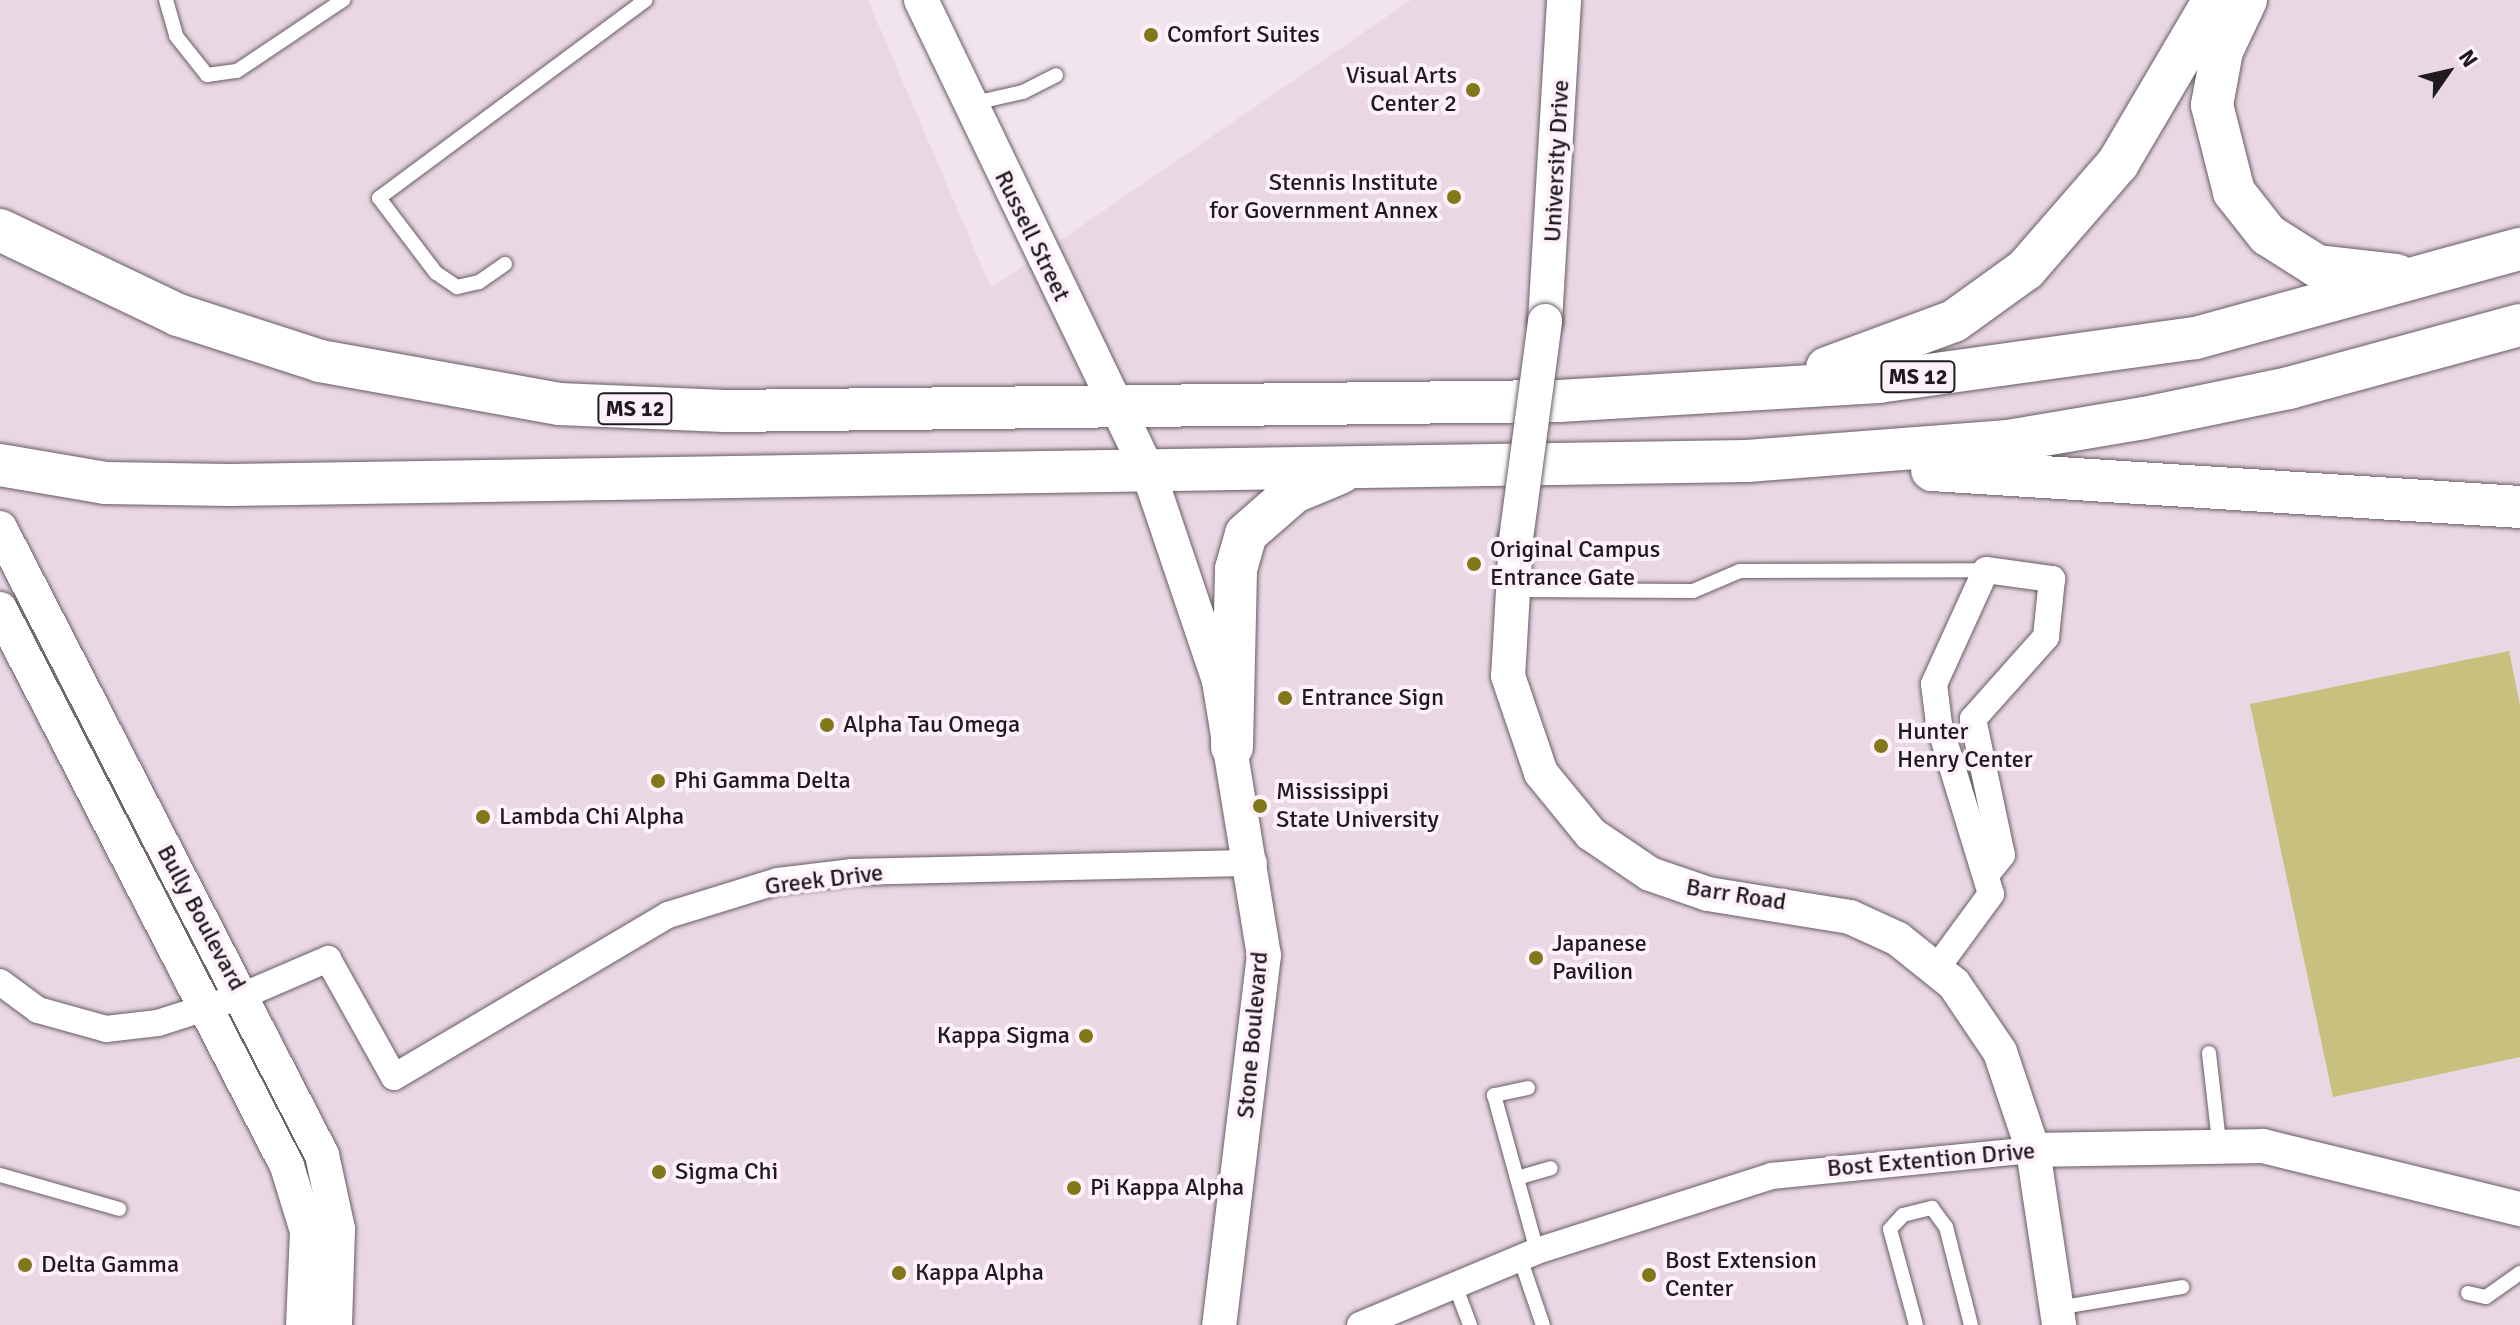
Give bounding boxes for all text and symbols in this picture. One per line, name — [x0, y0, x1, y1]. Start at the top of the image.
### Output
place label: Comfort Suites — [1167, 21, 1320, 49]
marker: Comfort Suites — [1142, 26, 1160, 44]
north arrow — [2408, 32, 2488, 112]
text: N — [2453, 44, 2484, 72]
place label: Visual Arts Center 2 — [1346, 62, 1457, 118]
street label: University Drive — [1538, 79, 1576, 243]
marker: Visual Arts Center 2 — [1464, 81, 1482, 99]
street label: Russell Street — [988, 166, 1076, 306]
place label: Stennis Institute for Government Annex — [1210, 169, 1438, 225]
marker: Stennis Institute for Government Annex — [1445, 188, 1463, 206]
road number: MS 12 — [1880, 359, 1956, 395]
road number: MS 12 — [597, 391, 673, 427]
place label: Original Campus Entrance Gate — [1490, 536, 1660, 592]
marker: Original Campus Entrance Gate — [1465, 555, 1483, 573]
place label: Entrance Sign — [1301, 684, 1444, 712]
marker: Entrance Sign — [1276, 689, 1294, 707]
place label: Alpha Tau Omega — [843, 711, 1020, 739]
marker: Alpha Tau Omega — [818, 716, 836, 734]
place label: Hunter Henry Center — [1897, 718, 2033, 774]
marker: Hunter Henry Center — [1872, 737, 1890, 755]
place label: Phi Gamma Delta — [674, 767, 851, 795]
marker: Phi Gamma Delta — [649, 772, 667, 790]
place label: Mississippi State University — [1276, 778, 1439, 834]
marker: Mississippi State University — [1251, 797, 1269, 815]
place label: Lambda Chi Alpha — [499, 803, 684, 831]
marker: Lambda Chi Alpha — [474, 808, 492, 826]
street label: Bully Boulevard — [151, 840, 251, 996]
street label: Greek Drive — [763, 858, 885, 902]
street label: Barr Road — [1684, 873, 1788, 917]
place label: Japanese Pavilion — [1552, 930, 1647, 986]
marker: Japanese Pavilion — [1527, 949, 1545, 967]
street label: Stone Boulevard — [1231, 950, 1275, 1120]
place label: Kappa Sigma — [937, 1022, 1070, 1050]
marker: Kappa Sigma — [1077, 1027, 1095, 1045]
street label: Bost Extention Drive — [1826, 1137, 2036, 1183]
place label: Sigma Chi — [675, 1158, 778, 1186]
marker: Sigma Chi — [650, 1163, 668, 1181]
place label: Pi Kappa Alpha — [1090, 1174, 1244, 1202]
marker: Pi Kappa Alpha — [1065, 1179, 1083, 1197]
place label: Bost Extension Center — [1665, 1247, 1817, 1303]
place label: Delta Gamma — [41, 1251, 179, 1279]
marker: Delta Gamma — [16, 1256, 34, 1274]
place label: Kappa Alpha — [915, 1259, 1044, 1287]
marker: Kappa Alpha — [890, 1264, 908, 1282]
marker: Bost Extension Center — [1640, 1266, 1658, 1284]

